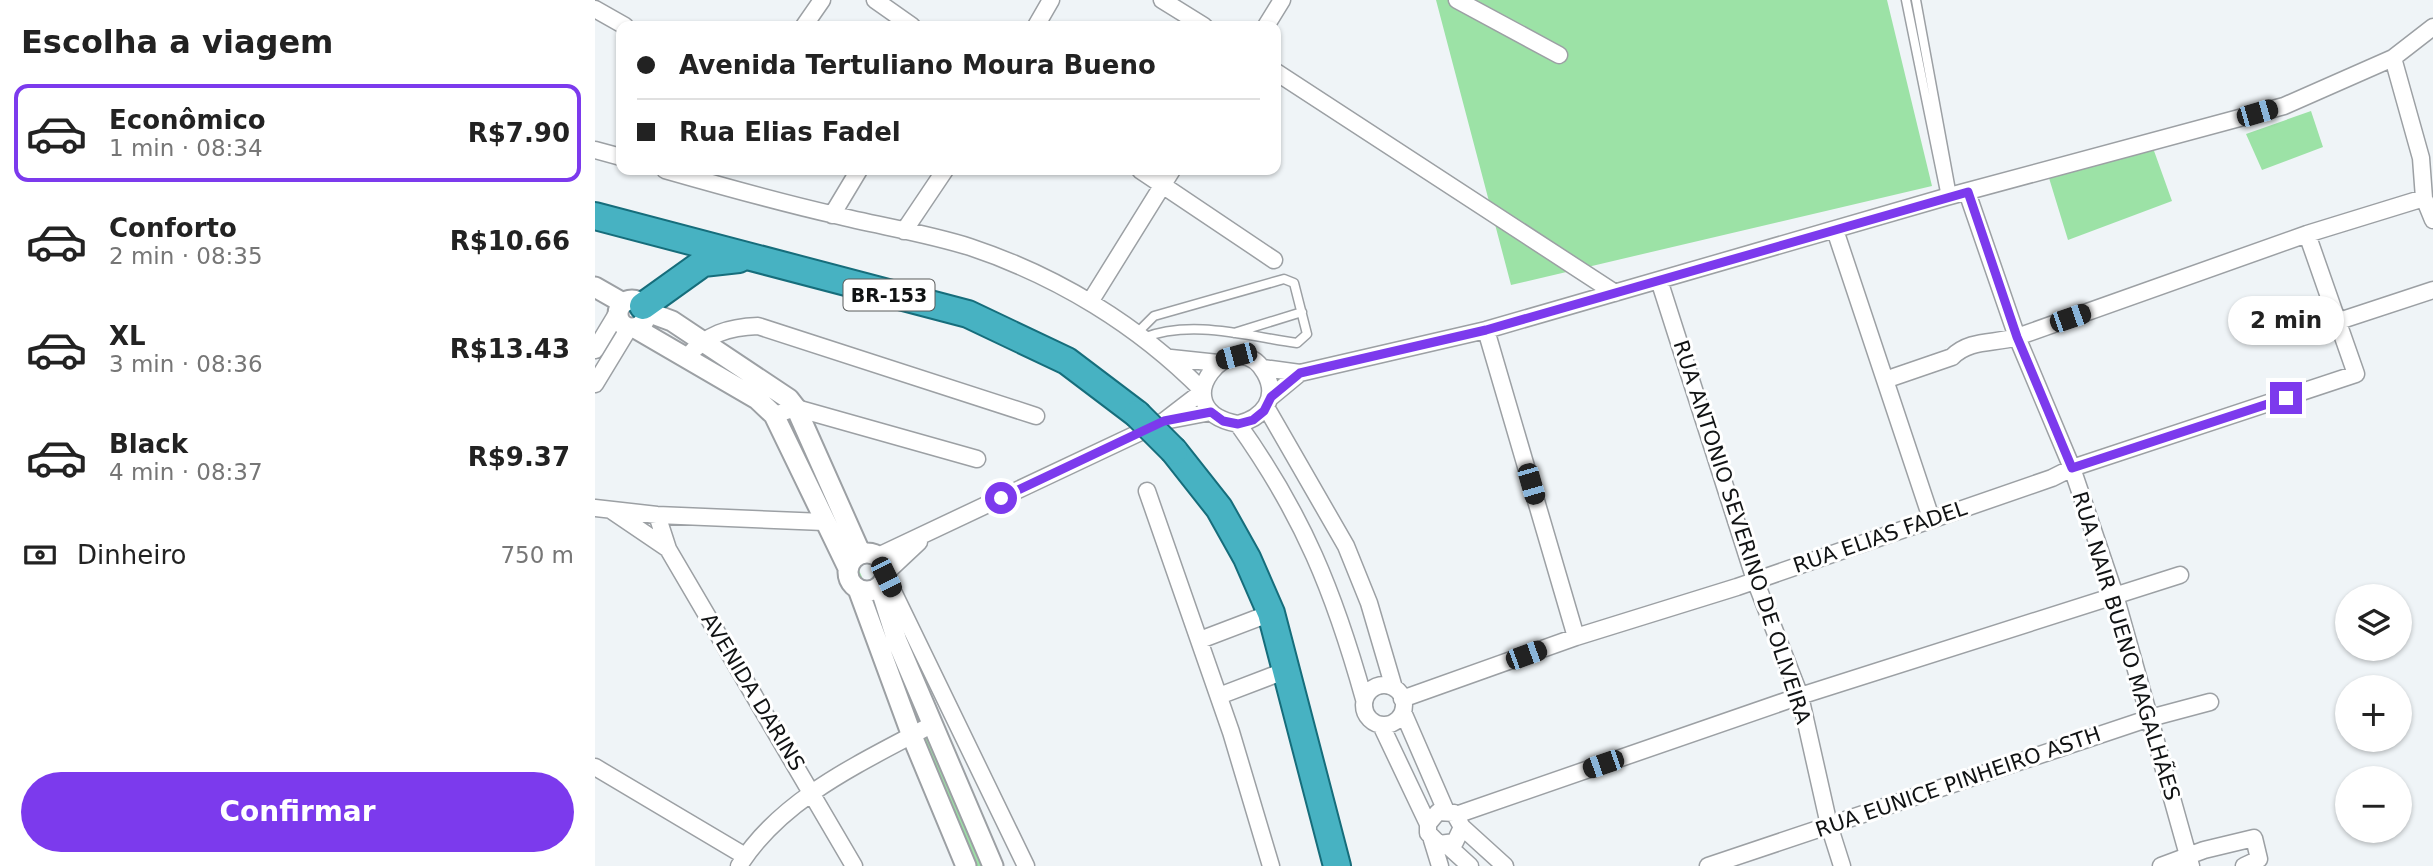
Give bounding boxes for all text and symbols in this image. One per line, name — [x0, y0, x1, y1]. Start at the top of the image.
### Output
text: Escolha a viagem — [21, 23, 333, 61]
text: Avenida Tertuliano Moura Bueno — [679, 50, 1156, 80]
car — [2234, 97, 2281, 129]
icon: car — [25, 102, 88, 165]
text: Econômico — [109, 105, 266, 135]
text: Rua Elias Fadel — [679, 117, 901, 147]
text: R$7.90 — [468, 118, 570, 148]
text: 1 min · 08:34 — [109, 135, 263, 161]
icon: car — [25, 210, 88, 273]
text: Conforto — [109, 213, 237, 243]
text: R$10.66 — [450, 226, 570, 256]
text: 2 min · 08:35 — [109, 243, 263, 269]
road number: BR-153 — [843, 280, 935, 310]
callout: 2 min — [2228, 296, 2344, 346]
car — [2047, 301, 2094, 335]
text: 2 min — [2250, 307, 2322, 333]
icon: car — [25, 318, 88, 381]
text: XL — [109, 321, 146, 351]
text: R$13.43 — [450, 334, 570, 364]
street label: RUA ANTONIO SEVERINO DE OLIVEIRA — [1668, 337, 1816, 727]
car — [1213, 340, 1260, 372]
text: 3 min · 08:36 — [109, 351, 263, 377]
route end — [2270, 382, 2302, 414]
icon: car — [25, 426, 88, 489]
text: Black — [109, 429, 188, 459]
text: R$9.37 — [468, 442, 570, 472]
text: 4 min · 08:37 — [109, 459, 263, 485]
car — [1516, 461, 1547, 507]
route start — [985, 482, 1017, 514]
street label: RUA NAIR BUENO MAGALHÃES — [2067, 488, 2186, 803]
street label: RUA ELIAS FADEL — [1790, 496, 1970, 578]
icon: cash — [21, 536, 59, 574]
text: Dinheiro — [77, 540, 186, 570]
text: 750 m — [500, 542, 574, 568]
car — [868, 554, 905, 600]
map controls — [2335, 584, 2412, 843]
button: layers — [2335, 584, 2412, 661]
street label: AVENIDA DARINS — [697, 609, 809, 775]
car — [1503, 638, 1550, 672]
button: + — [2335, 675, 2412, 752]
street label: RUA EUNICE PINHEIRO ASTH — [1812, 722, 2104, 842]
car — [1580, 747, 1627, 781]
button: − — [2335, 766, 2412, 843]
button: Confirmar — [21, 772, 574, 852]

